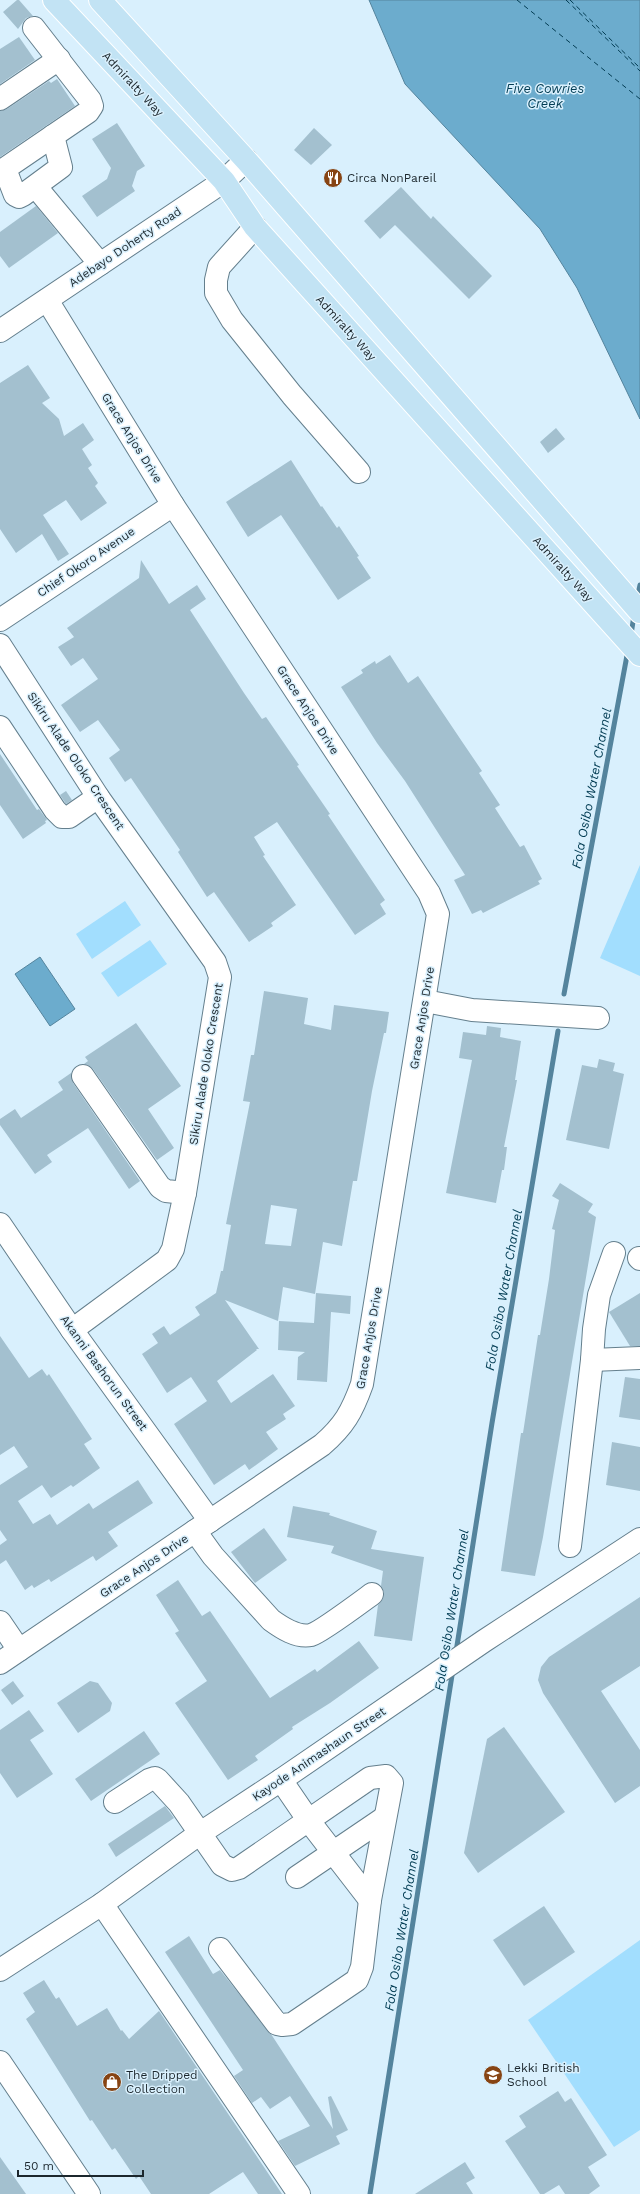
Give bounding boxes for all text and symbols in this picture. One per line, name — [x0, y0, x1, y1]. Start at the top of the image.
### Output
street label: Admiralty Way — [99, 49, 167, 120]
water label: Five Cowries Creek — [506, 81, 584, 111]
restaurant icon: Circa NonPareil — [322, 167, 344, 189]
place label: Circa NonPareil — [347, 171, 437, 185]
street label: Adebayo Doherty Road — [66, 204, 184, 290]
street label: Admiralty Way — [313, 292, 380, 364]
street label: Grace Anjos Drive — [99, 390, 165, 486]
street label: Chief Okoro Avenue — [35, 524, 138, 600]
street label: Admiralty Way — [530, 533, 597, 605]
street label: Grace Anjos Drive — [274, 663, 342, 757]
street label: Sikiru Alade Oloko Crescent — [24, 689, 128, 833]
water label: Fola Osibo Water Channel — [569, 706, 614, 870]
street label: Grace Anjos Drive — [407, 966, 437, 1070]
street label: Sikiru Alade Oloko Crescent — [186, 982, 226, 1146]
water label: Fola Osibo Water Channel — [482, 1208, 525, 1372]
street label: Grace Anjos Drive — [353, 1286, 385, 1390]
street label: Akanni Bashorun Street — [57, 1313, 151, 1433]
water label: Fola Osibo Water Channel — [431, 1528, 472, 1692]
street label: Grace Anjos Drive — [97, 1531, 191, 1601]
street label: Kayode Animashaun Street — [250, 1704, 388, 1804]
water label: Fola Osibo Water Channel — [381, 1848, 422, 2012]
place label: Lekki British School — [507, 2061, 580, 2089]
school or university icon: Lekki British School — [482, 2064, 504, 2086]
place label: The Dripped Collection — [126, 2068, 198, 2096]
shop icon: The Dripped Collection — [101, 2071, 123, 2093]
scale bar — [18, 2152, 143, 2178]
text: 50 m — [24, 2159, 54, 2173]

